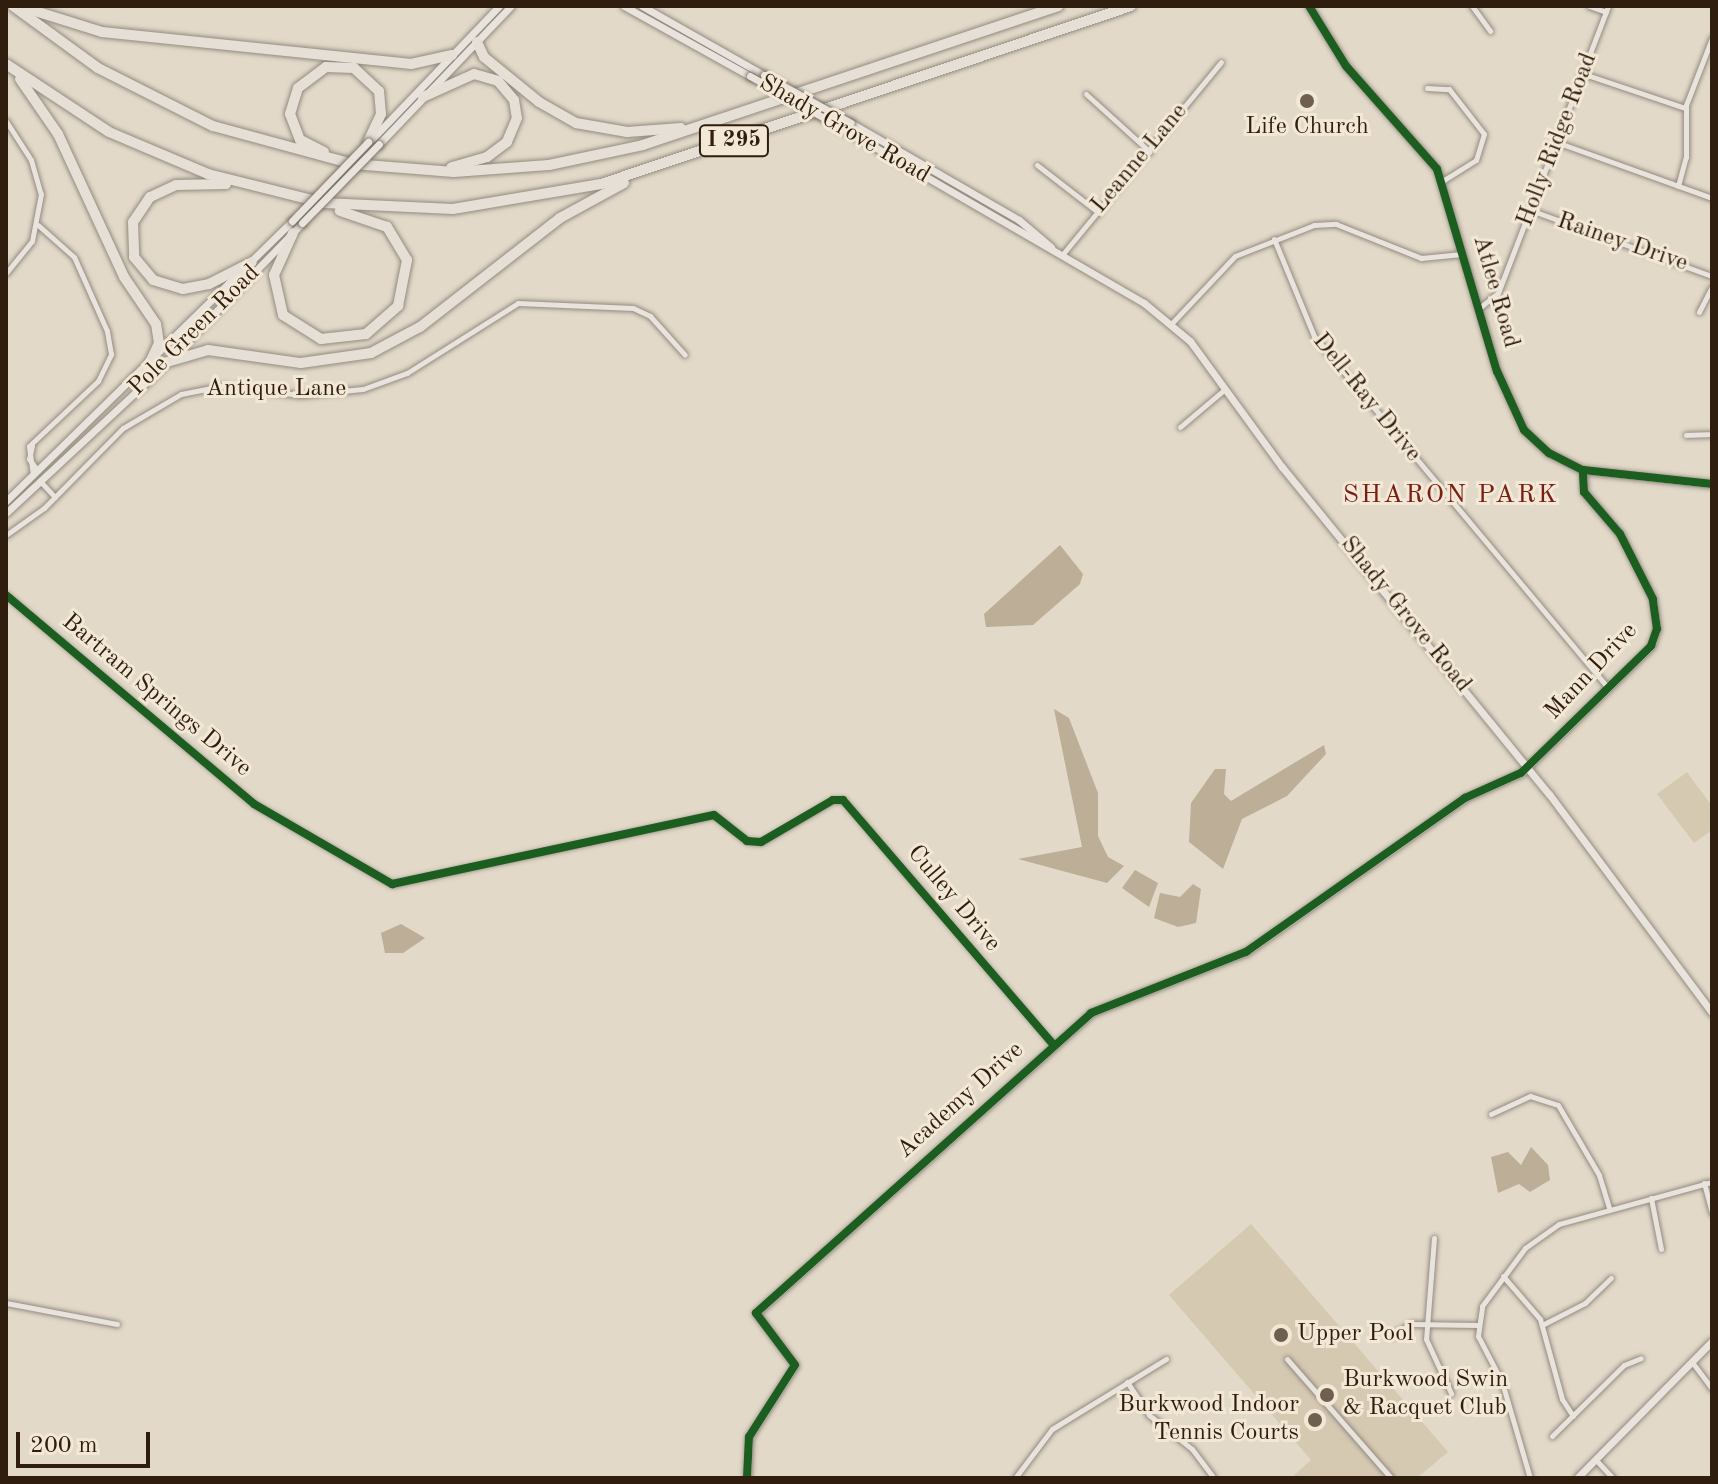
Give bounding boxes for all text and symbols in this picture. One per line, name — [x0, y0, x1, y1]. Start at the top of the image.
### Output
street label: Holly Ridge Road — [1512, 49, 1604, 231]
street label: Shady Grove Road — [753, 69, 935, 191]
marker: Life Church — [1298, 92, 1316, 110]
street label: Leanne Lane — [1086, 98, 1194, 220]
place label: Life Church — [1245, 114, 1369, 142]
road number: I 295 — [698, 123, 770, 159]
street label: Rainey Drive — [1553, 207, 1691, 279]
street label: Atlee Road — [1465, 233, 1525, 351]
street label: Pole Green Road — [123, 259, 267, 403]
street label: Dell-Ray Drive — [1305, 328, 1427, 468]
street label: Antique Lane — [206, 376, 346, 404]
district label: SHARON PARK — [1343, 480, 1559, 512]
street label: Shady Grove Road — [1333, 531, 1477, 699]
street label: Bartram Springs Drive — [55, 608, 257, 784]
street label: Mann Drive — [1540, 617, 1644, 727]
street label: Culley Drive — [900, 840, 1006, 958]
street label: Academy Drive — [892, 1037, 1030, 1165]
place label: Upper Pool — [1297, 1321, 1414, 1349]
marker: Upper Pool — [1272, 1326, 1290, 1344]
place label: Burkwood Swin & Racquet Club — [1343, 1367, 1508, 1423]
marker: Burkwood Swin & Racquet Club — [1318, 1386, 1336, 1404]
place label: Burkwood Indoor Tennis Courts — [1118, 1392, 1299, 1448]
marker: Burkwood Indoor Tennis Courts — [1306, 1411, 1324, 1429]
scale bar — [20, 1416, 154, 1466]
text: 200 m — [30, 1434, 98, 1458]

